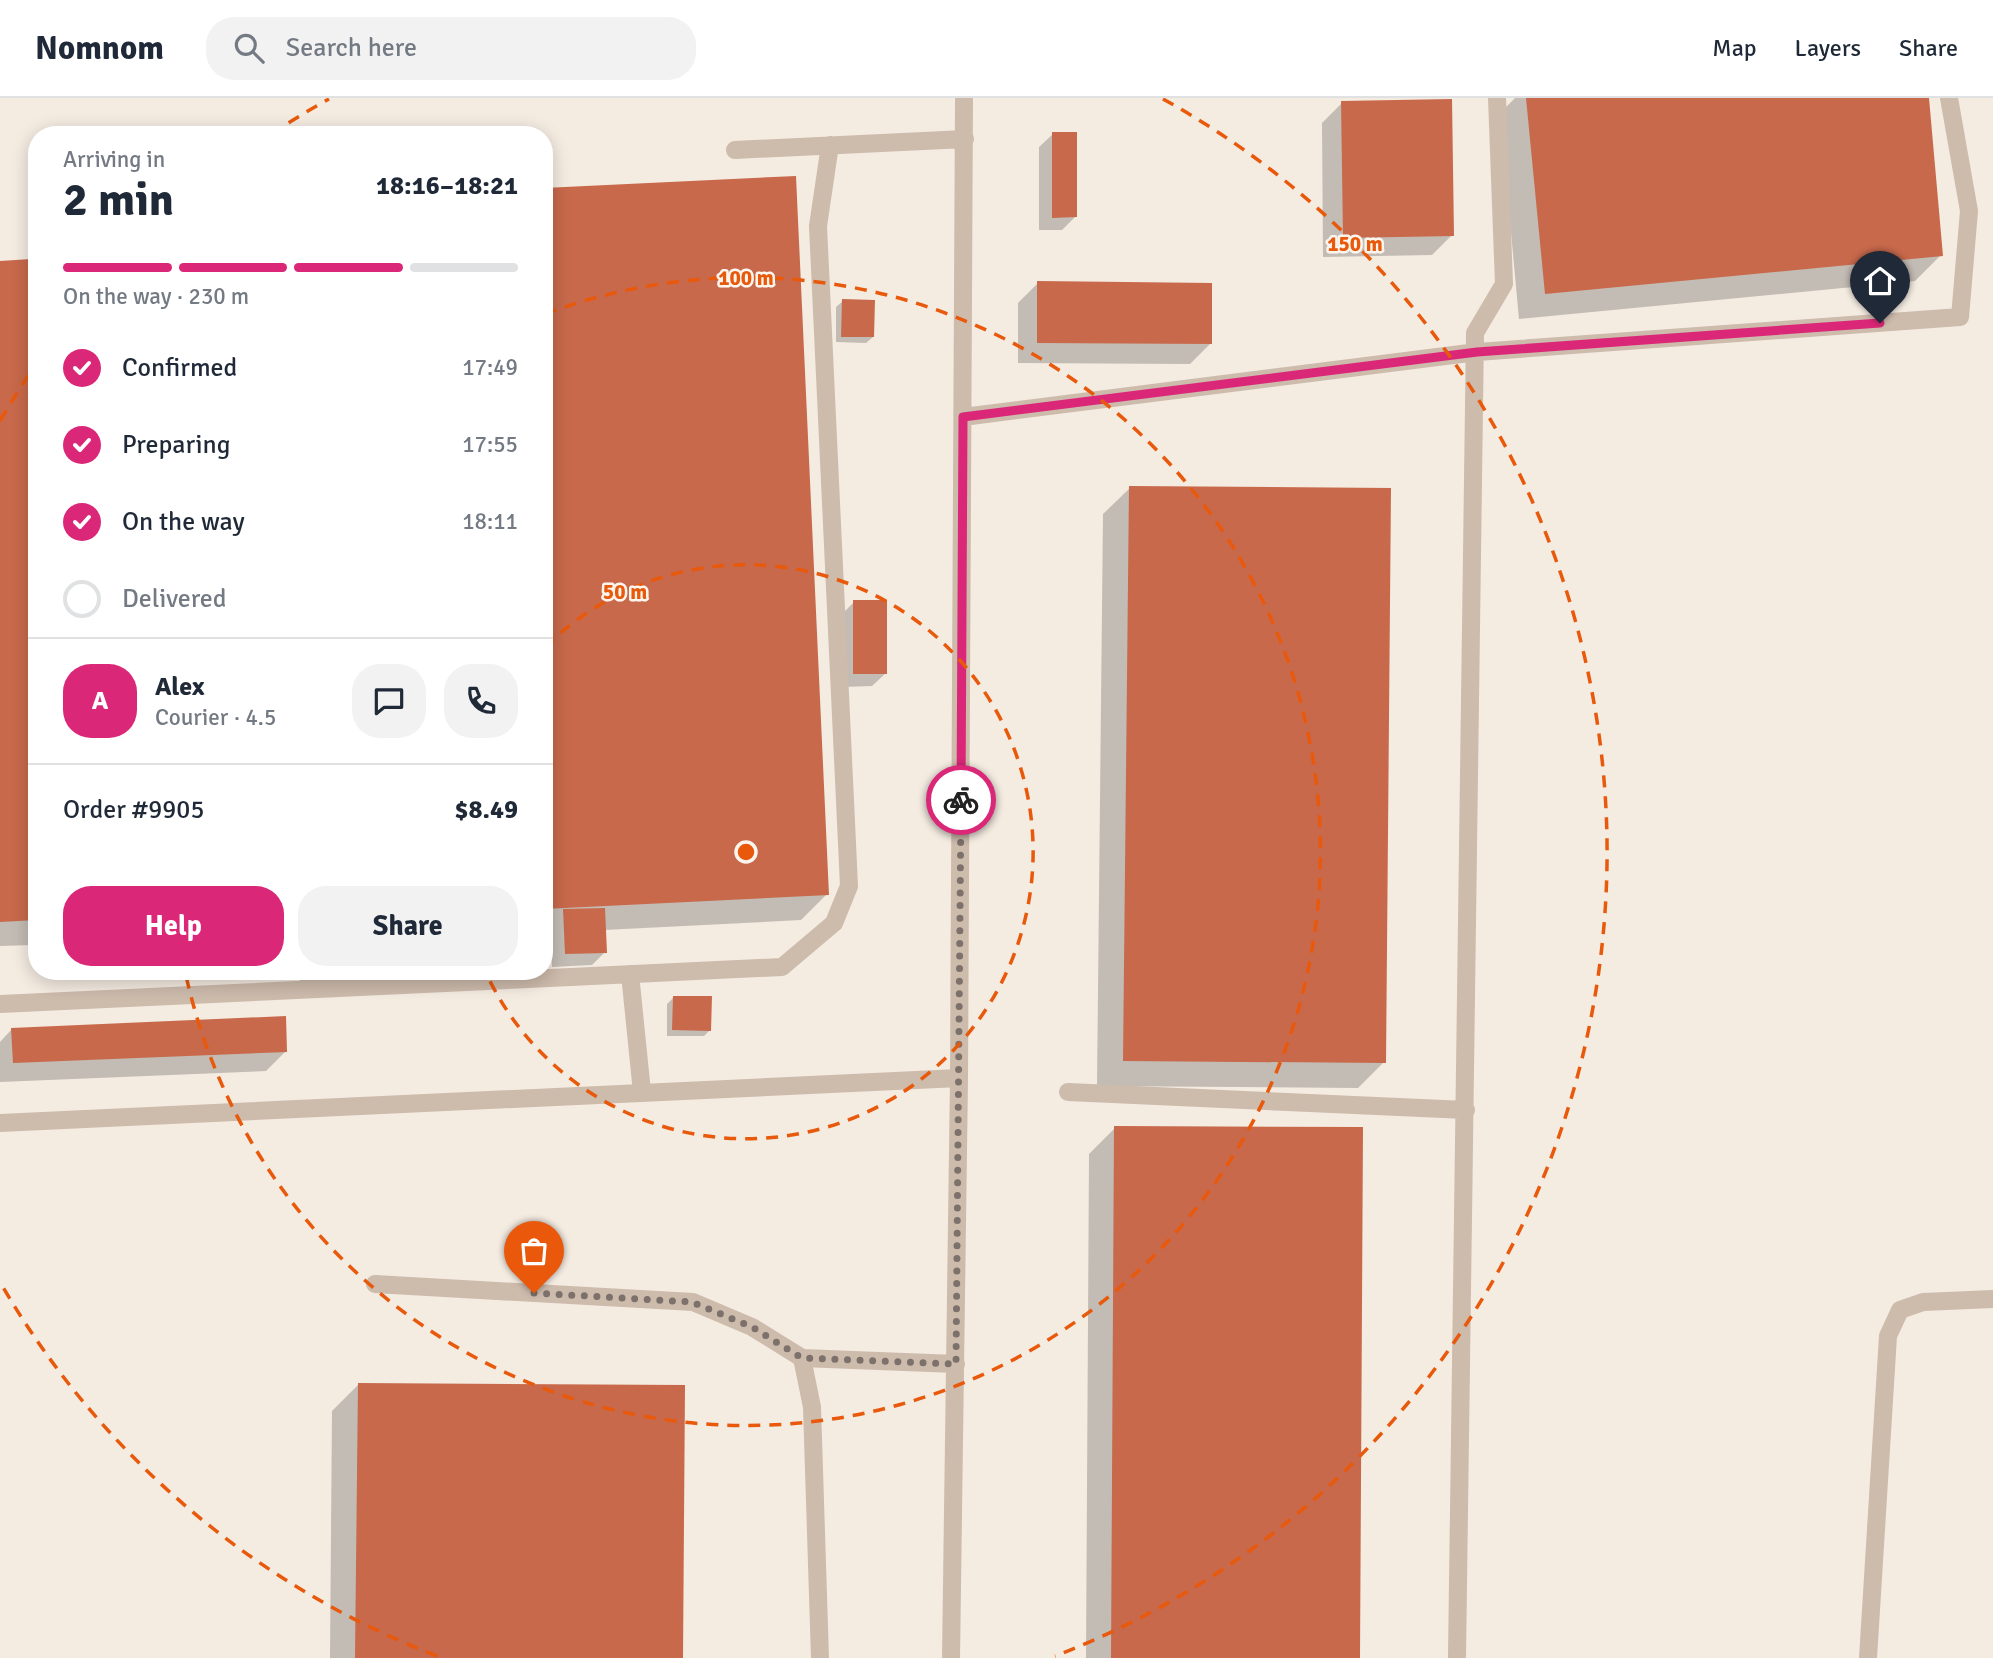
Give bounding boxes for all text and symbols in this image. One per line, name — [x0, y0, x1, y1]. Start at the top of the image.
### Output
search box — [206, 17, 696, 80]
text: Nomnom — [35, 28, 164, 69]
icon: search — [230, 29, 268, 67]
text: Search here — [286, 32, 417, 64]
text: Map — [1712, 33, 1757, 63]
text: Layers — [1795, 33, 1861, 63]
text: Share — [1899, 33, 1958, 63]
text: Arriving in — [63, 145, 165, 174]
text: 18:16–18:21 — [376, 170, 518, 202]
text: 2 min — [63, 172, 174, 228]
text: 150 m — [1327, 231, 1383, 257]
pin — [1850, 251, 1910, 323]
icon: home — [1861, 262, 1899, 300]
text: 100 m — [718, 265, 774, 291]
text: On the way · 230 m — [63, 282, 249, 311]
icon: check — [63, 349, 101, 387]
text: Confirmed — [122, 352, 237, 384]
text: 17:49 — [462, 353, 518, 382]
icon: check — [63, 426, 101, 464]
text: Preparing — [122, 429, 230, 461]
text: 17:55 — [462, 430, 518, 459]
icon: check — [63, 503, 101, 541]
text: On the way — [122, 506, 245, 538]
text: 18:11 — [462, 507, 518, 536]
text: 50 m — [603, 579, 647, 605]
text: Delivered — [122, 583, 227, 615]
button: chat — [352, 664, 426, 738]
button: phone — [444, 664, 518, 738]
text: Alex — [155, 671, 205, 703]
text: A — [92, 685, 108, 717]
text: Courier · 4.5 — [155, 703, 276, 732]
courier — [926, 765, 996, 835]
icon: bike — [942, 781, 980, 819]
text: Order #9905 — [63, 794, 204, 826]
text: $8.49 — [454, 794, 518, 826]
centre of rings — [734, 840, 758, 864]
button: Help — [63, 886, 284, 966]
button: Share — [298, 886, 518, 966]
pin — [504, 1221, 564, 1293]
icon: bag — [515, 1232, 553, 1270]

